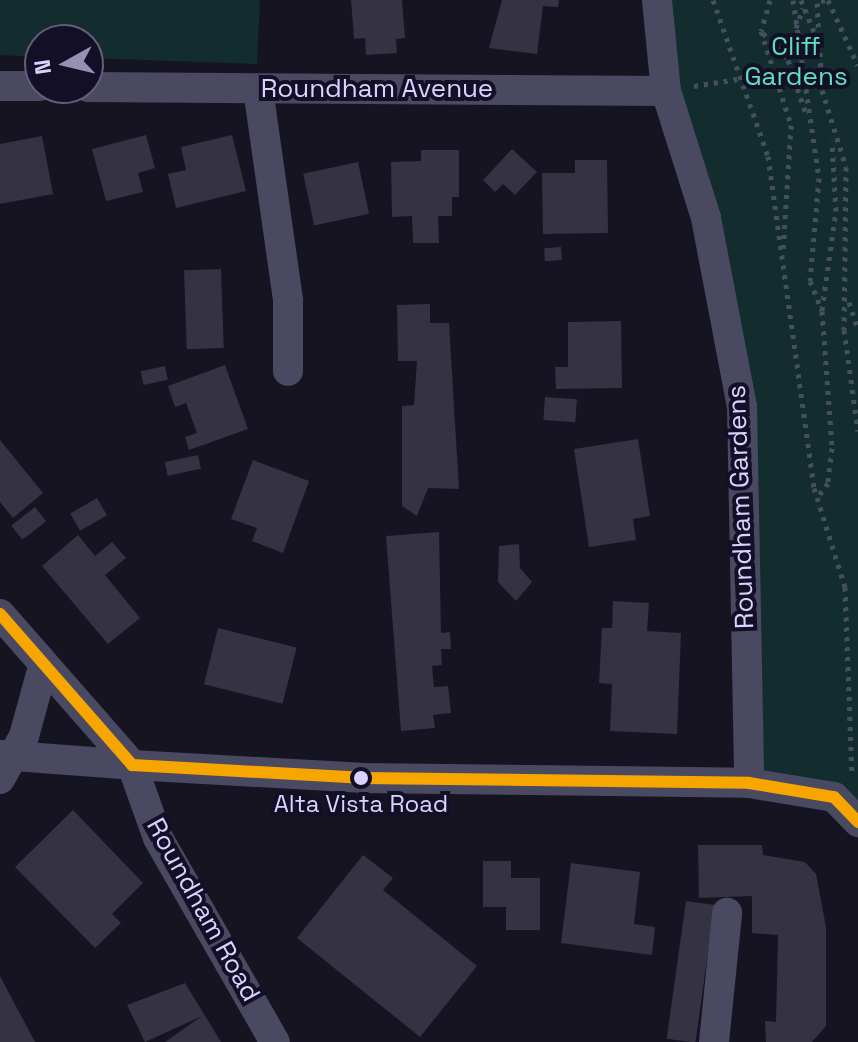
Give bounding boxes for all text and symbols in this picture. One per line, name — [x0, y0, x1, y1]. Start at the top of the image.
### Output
north arrow — [24, 24, 104, 104]
park label: Cliff Gardens — [744, 31, 848, 92]
text: N — [27, 58, 57, 76]
street label: Roundham Avenue — [261, 73, 493, 105]
street label: Roundham Gardens — [721, 384, 761, 630]
marker: Alta Vista Road — [353, 770, 369, 786]
place label: Alta Vista Road — [274, 790, 448, 818]
street label: Roundham Road — [140, 813, 266, 1007]

